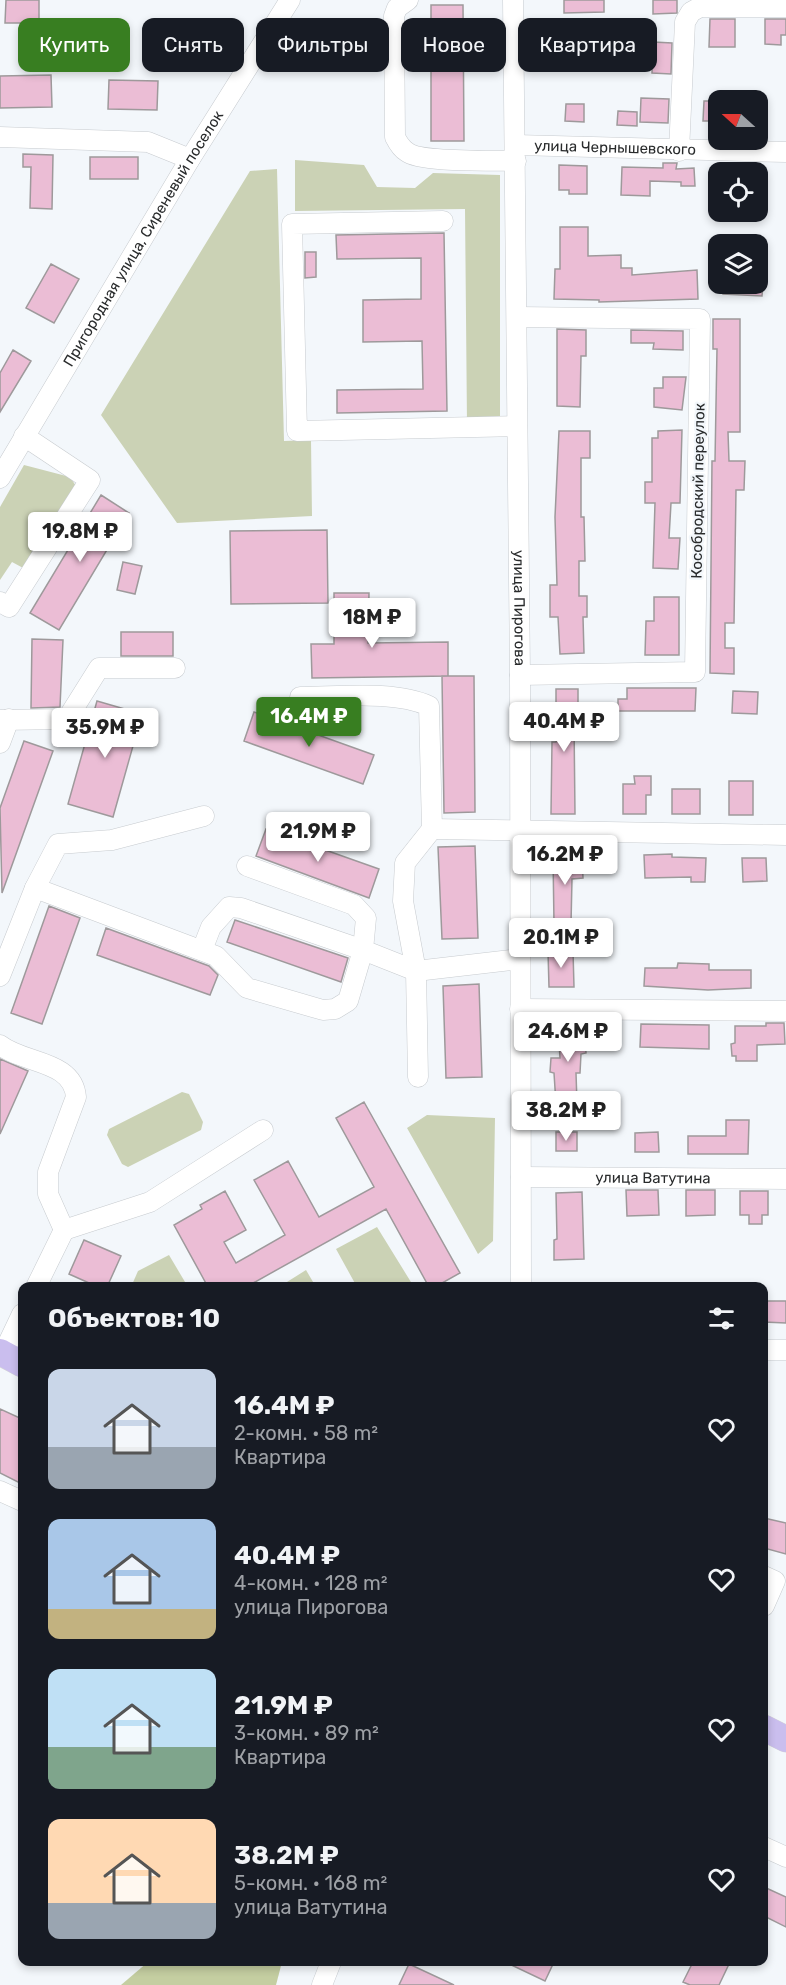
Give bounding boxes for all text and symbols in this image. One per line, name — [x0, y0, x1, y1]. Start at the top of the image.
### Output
chip: Купить — [18, 18, 130, 72]
chip: Снять — [142, 18, 244, 72]
chip: Фильтры — [256, 18, 389, 72]
chip: Новое — [401, 18, 506, 72]
chip: Квартира — [518, 18, 657, 72]
north arrow — [708, 90, 768, 150]
map controls — [708, 90, 768, 294]
street label: Пригородная улица, Сиреневый поселок — [59, 107, 227, 370]
street label: улица Чернышевского — [534, 136, 696, 159]
button: locate — [708, 162, 768, 222]
button: layers — [708, 234, 768, 294]
street label: Кособродский переулок — [687, 403, 709, 579]
pin: 19.8M ₽ — [25, 512, 135, 563]
text: 19.8M ₽ — [42, 519, 118, 543]
street label: улица Пирогова — [510, 550, 529, 666]
pin: 18M ₽ — [330, 598, 414, 649]
text: 18M ₽ — [343, 605, 401, 629]
pin: 16.4M ₽ — [254, 697, 364, 748]
pin: 40.4M ₽ — [509, 702, 619, 753]
text: 16.4M ₽ — [270, 704, 348, 728]
pin: 35.9M ₽ — [50, 708, 160, 759]
text: 40.4M ₽ — [523, 709, 605, 733]
text: 35.9M ₽ — [66, 715, 144, 739]
pin: 21.9M ₽ — [263, 812, 373, 863]
text: 21.9M ₽ — [280, 819, 356, 843]
pin: 16.2M ₽ — [510, 835, 620, 886]
text: 16.2M ₽ — [527, 842, 603, 866]
pin: 20.1M ₽ — [506, 918, 616, 969]
text: 20.1M ₽ — [523, 925, 599, 949]
pin: 24.6M ₽ — [513, 1012, 623, 1063]
text: 24.6M ₽ — [528, 1019, 608, 1043]
pin: 38.2M ₽ — [511, 1091, 621, 1142]
text: 38.2M ₽ — [526, 1098, 606, 1122]
street label: улица Ватутина — [595, 1169, 711, 1187]
icon: filters — [705, 1302, 738, 1335]
text: Объектов: 10 — [48, 1303, 220, 1334]
text: 16.4M ₽ — [234, 1390, 335, 1421]
icon: home — [96, 1393, 168, 1465]
icon: heart — [705, 1413, 738, 1446]
text: 2-комн. · 58 m² — [234, 1421, 378, 1445]
text: Квартира — [234, 1445, 326, 1469]
text: 40.4M ₽ — [234, 1540, 340, 1571]
icon: home — [96, 1543, 168, 1615]
icon: heart — [705, 1563, 738, 1596]
text: 4-комн. · 128 m² — [234, 1571, 388, 1595]
text: улица Пирогова — [234, 1595, 388, 1619]
text: 21.9M ₽ — [234, 1690, 333, 1721]
icon: home — [96, 1693, 168, 1765]
icon: heart — [705, 1713, 738, 1746]
text: 3-комн. · 89 m² — [234, 1721, 379, 1745]
text: Квартира — [234, 1745, 326, 1769]
text: 38.2M ₽ — [234, 1840, 339, 1871]
icon: home — [96, 1843, 168, 1915]
icon: heart — [705, 1863, 738, 1896]
text: 5-комн. · 168 m² — [234, 1871, 387, 1895]
text: улица Ватутина — [234, 1895, 388, 1919]

